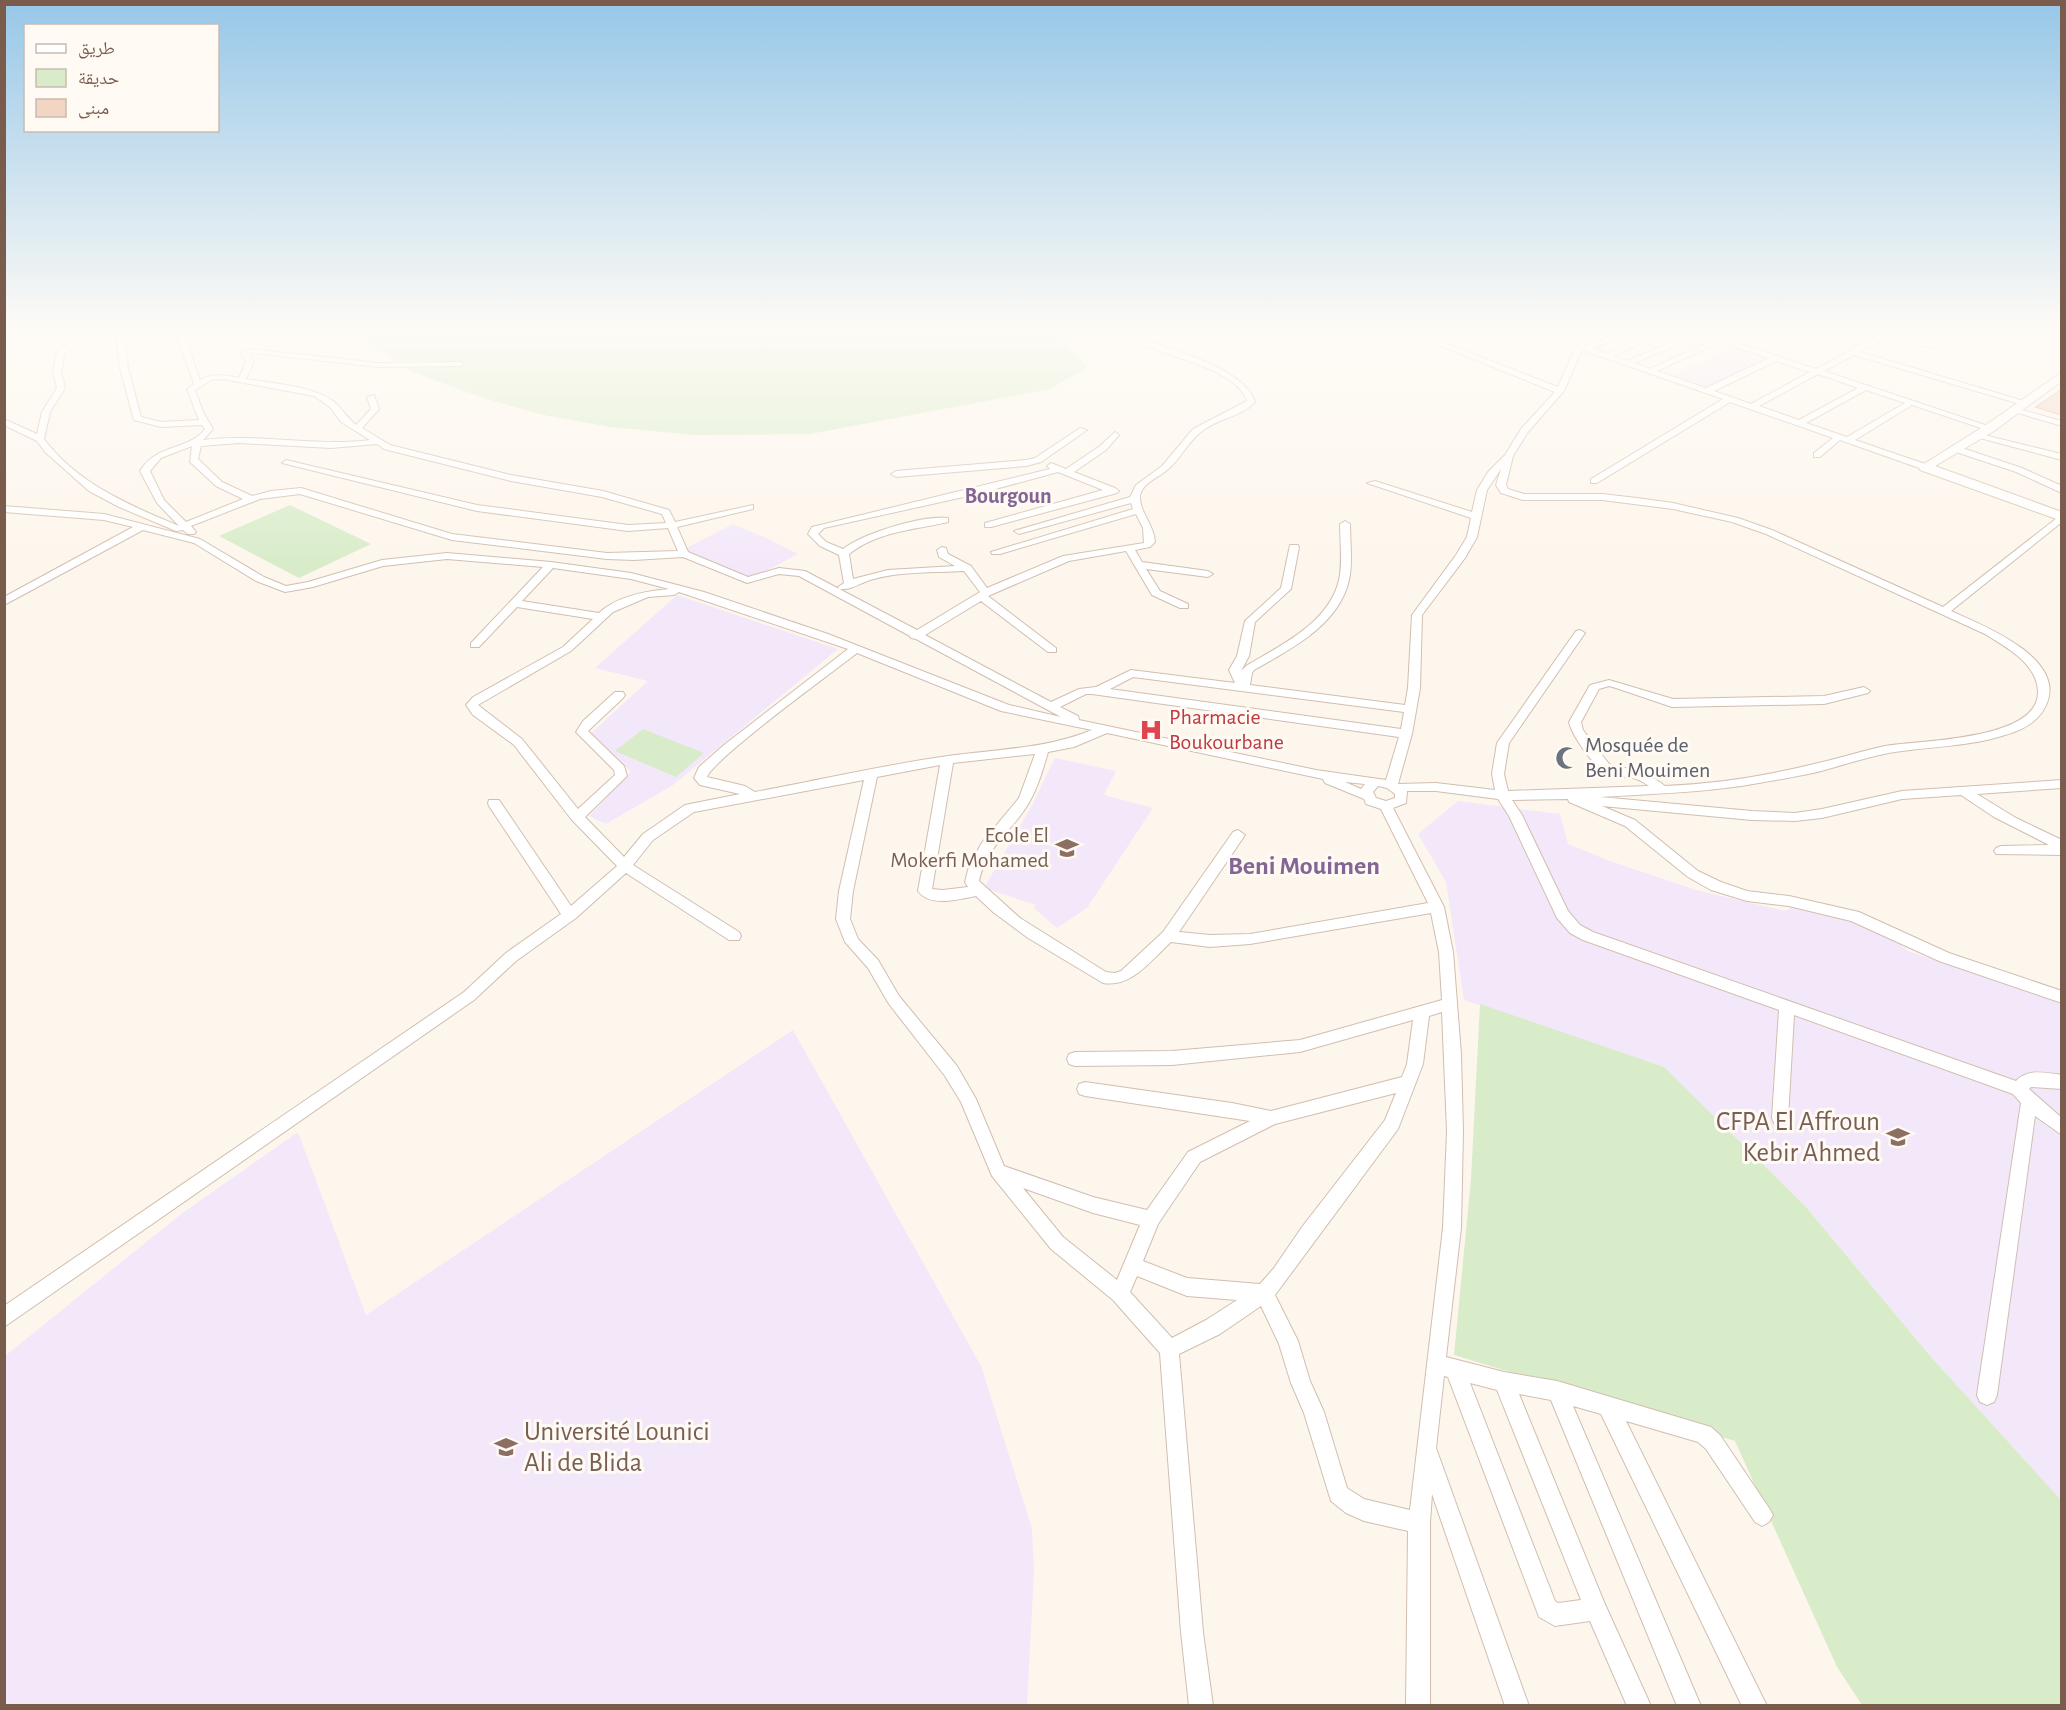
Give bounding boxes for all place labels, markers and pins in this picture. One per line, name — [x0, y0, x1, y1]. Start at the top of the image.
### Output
place label: Pharmacie Boukourbane — [1169, 706, 1284, 753]
hospital icon: Pharmacie Boukourbane — [1138, 717, 1164, 743]
place label: Mosquée de Beni Mouimen — [1585, 734, 1710, 781]
mosque icon: Mosquée de Beni Mouimen — [1554, 745, 1580, 771]
place label: Ecole El Mokerfi Mohamed — [890, 824, 1049, 871]
school or university icon: Ecole El Mokerfi Mohamed — [1054, 835, 1080, 861]
place label: CFPA El Affroun Kebir Ahmed — [1716, 1108, 1880, 1166]
school or university icon: CFPA El Affroun Kebir Ahmed — [1885, 1124, 1911, 1150]
place label: Université Lounici Ali de Blida — [524, 1418, 710, 1476]
school or university icon: Université Lounici Ali de Blida — [493, 1434, 519, 1460]

